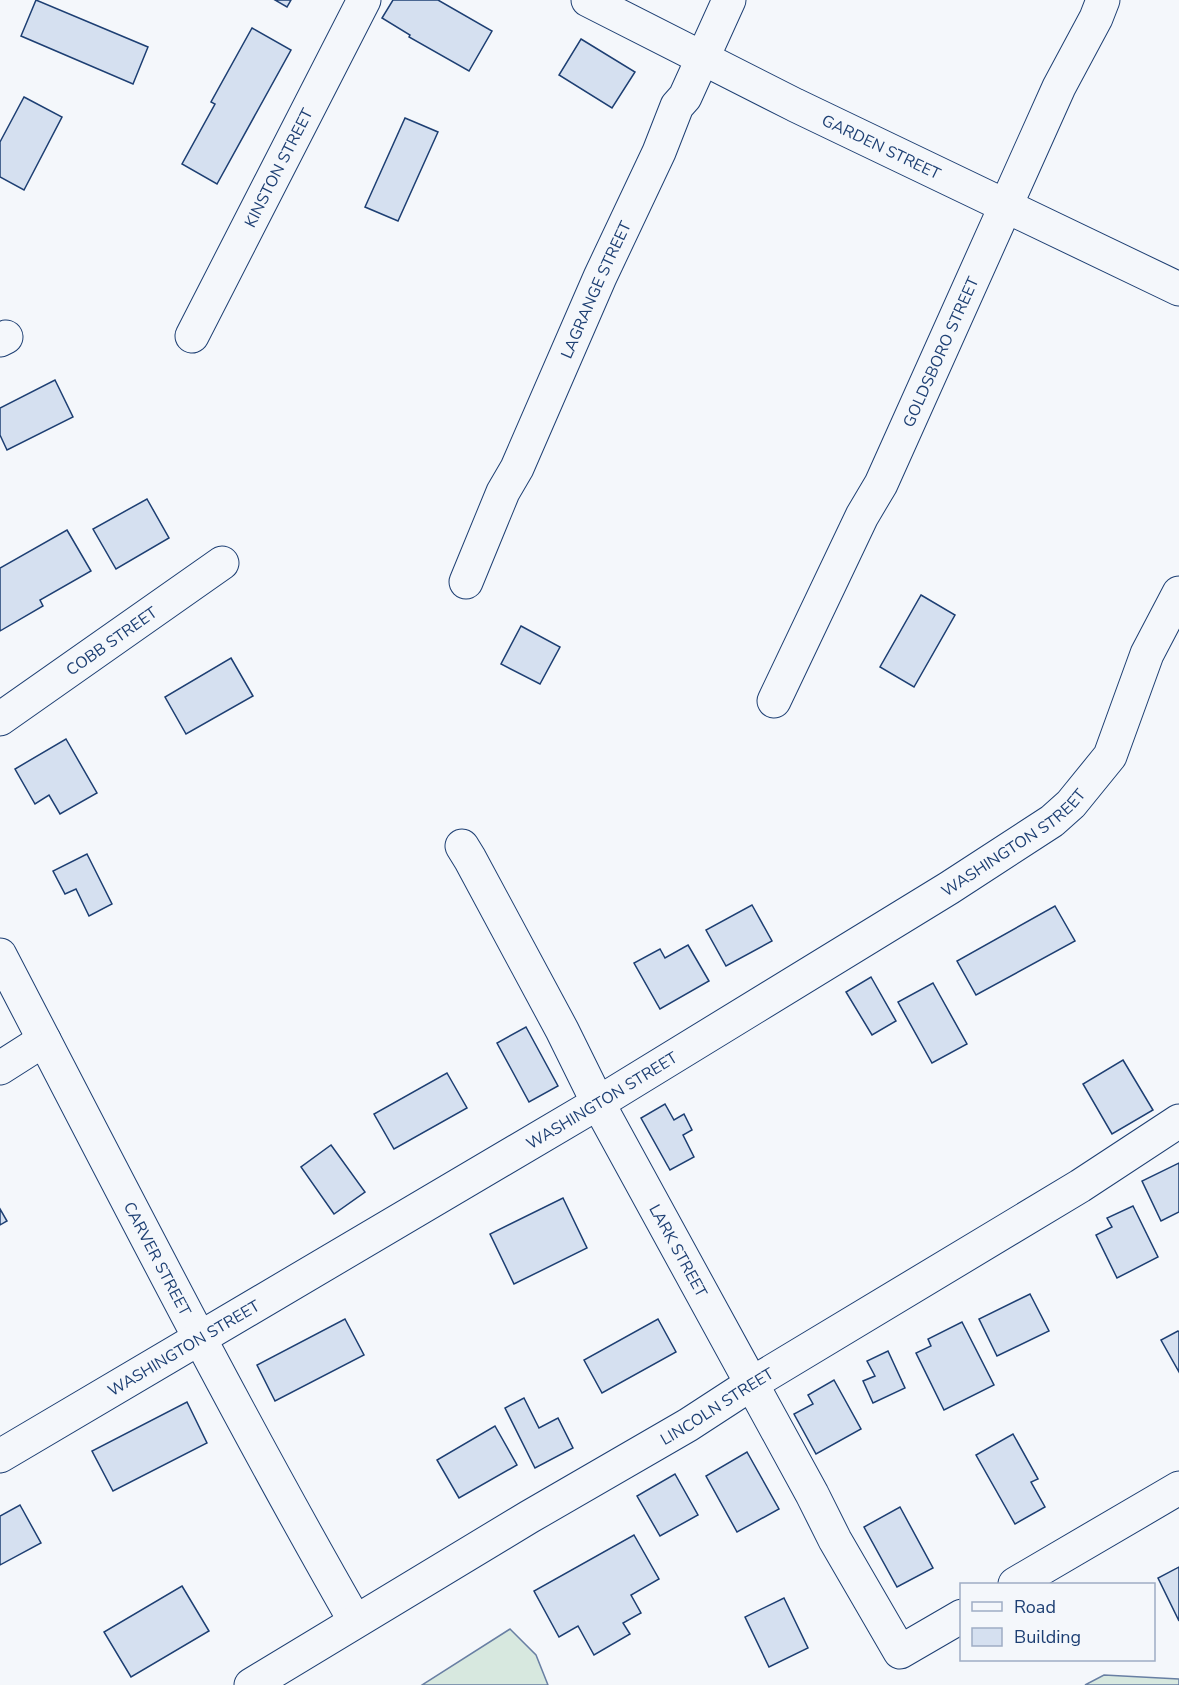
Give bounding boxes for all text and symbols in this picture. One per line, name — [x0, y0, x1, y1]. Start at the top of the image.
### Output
street label: KINSTON STREET — [239, 105, 319, 231]
street label: GARDEN STREET — [818, 109, 944, 185]
street label: LAGRANGE STREET — [556, 217, 637, 362]
street label: GOLDSBORO STREET — [898, 273, 985, 431]
street label: COBB STREET — [62, 602, 162, 681]
street label: WASHINGTON STREET — [937, 784, 1091, 902]
street label: WASHINGTON STREET — [522, 1047, 682, 1155]
street label: CARVER STREET — [118, 1198, 196, 1320]
street label: LARK STREET — [643, 1201, 712, 1302]
street label: WASHINGTON STREET — [104, 1295, 264, 1402]
street label: LINCOLN STREET — [657, 1363, 778, 1451]
legend — [960, 1583, 1155, 1661]
text: Road — [1014, 1595, 1056, 1619]
text: Building — [1014, 1625, 1081, 1649]

